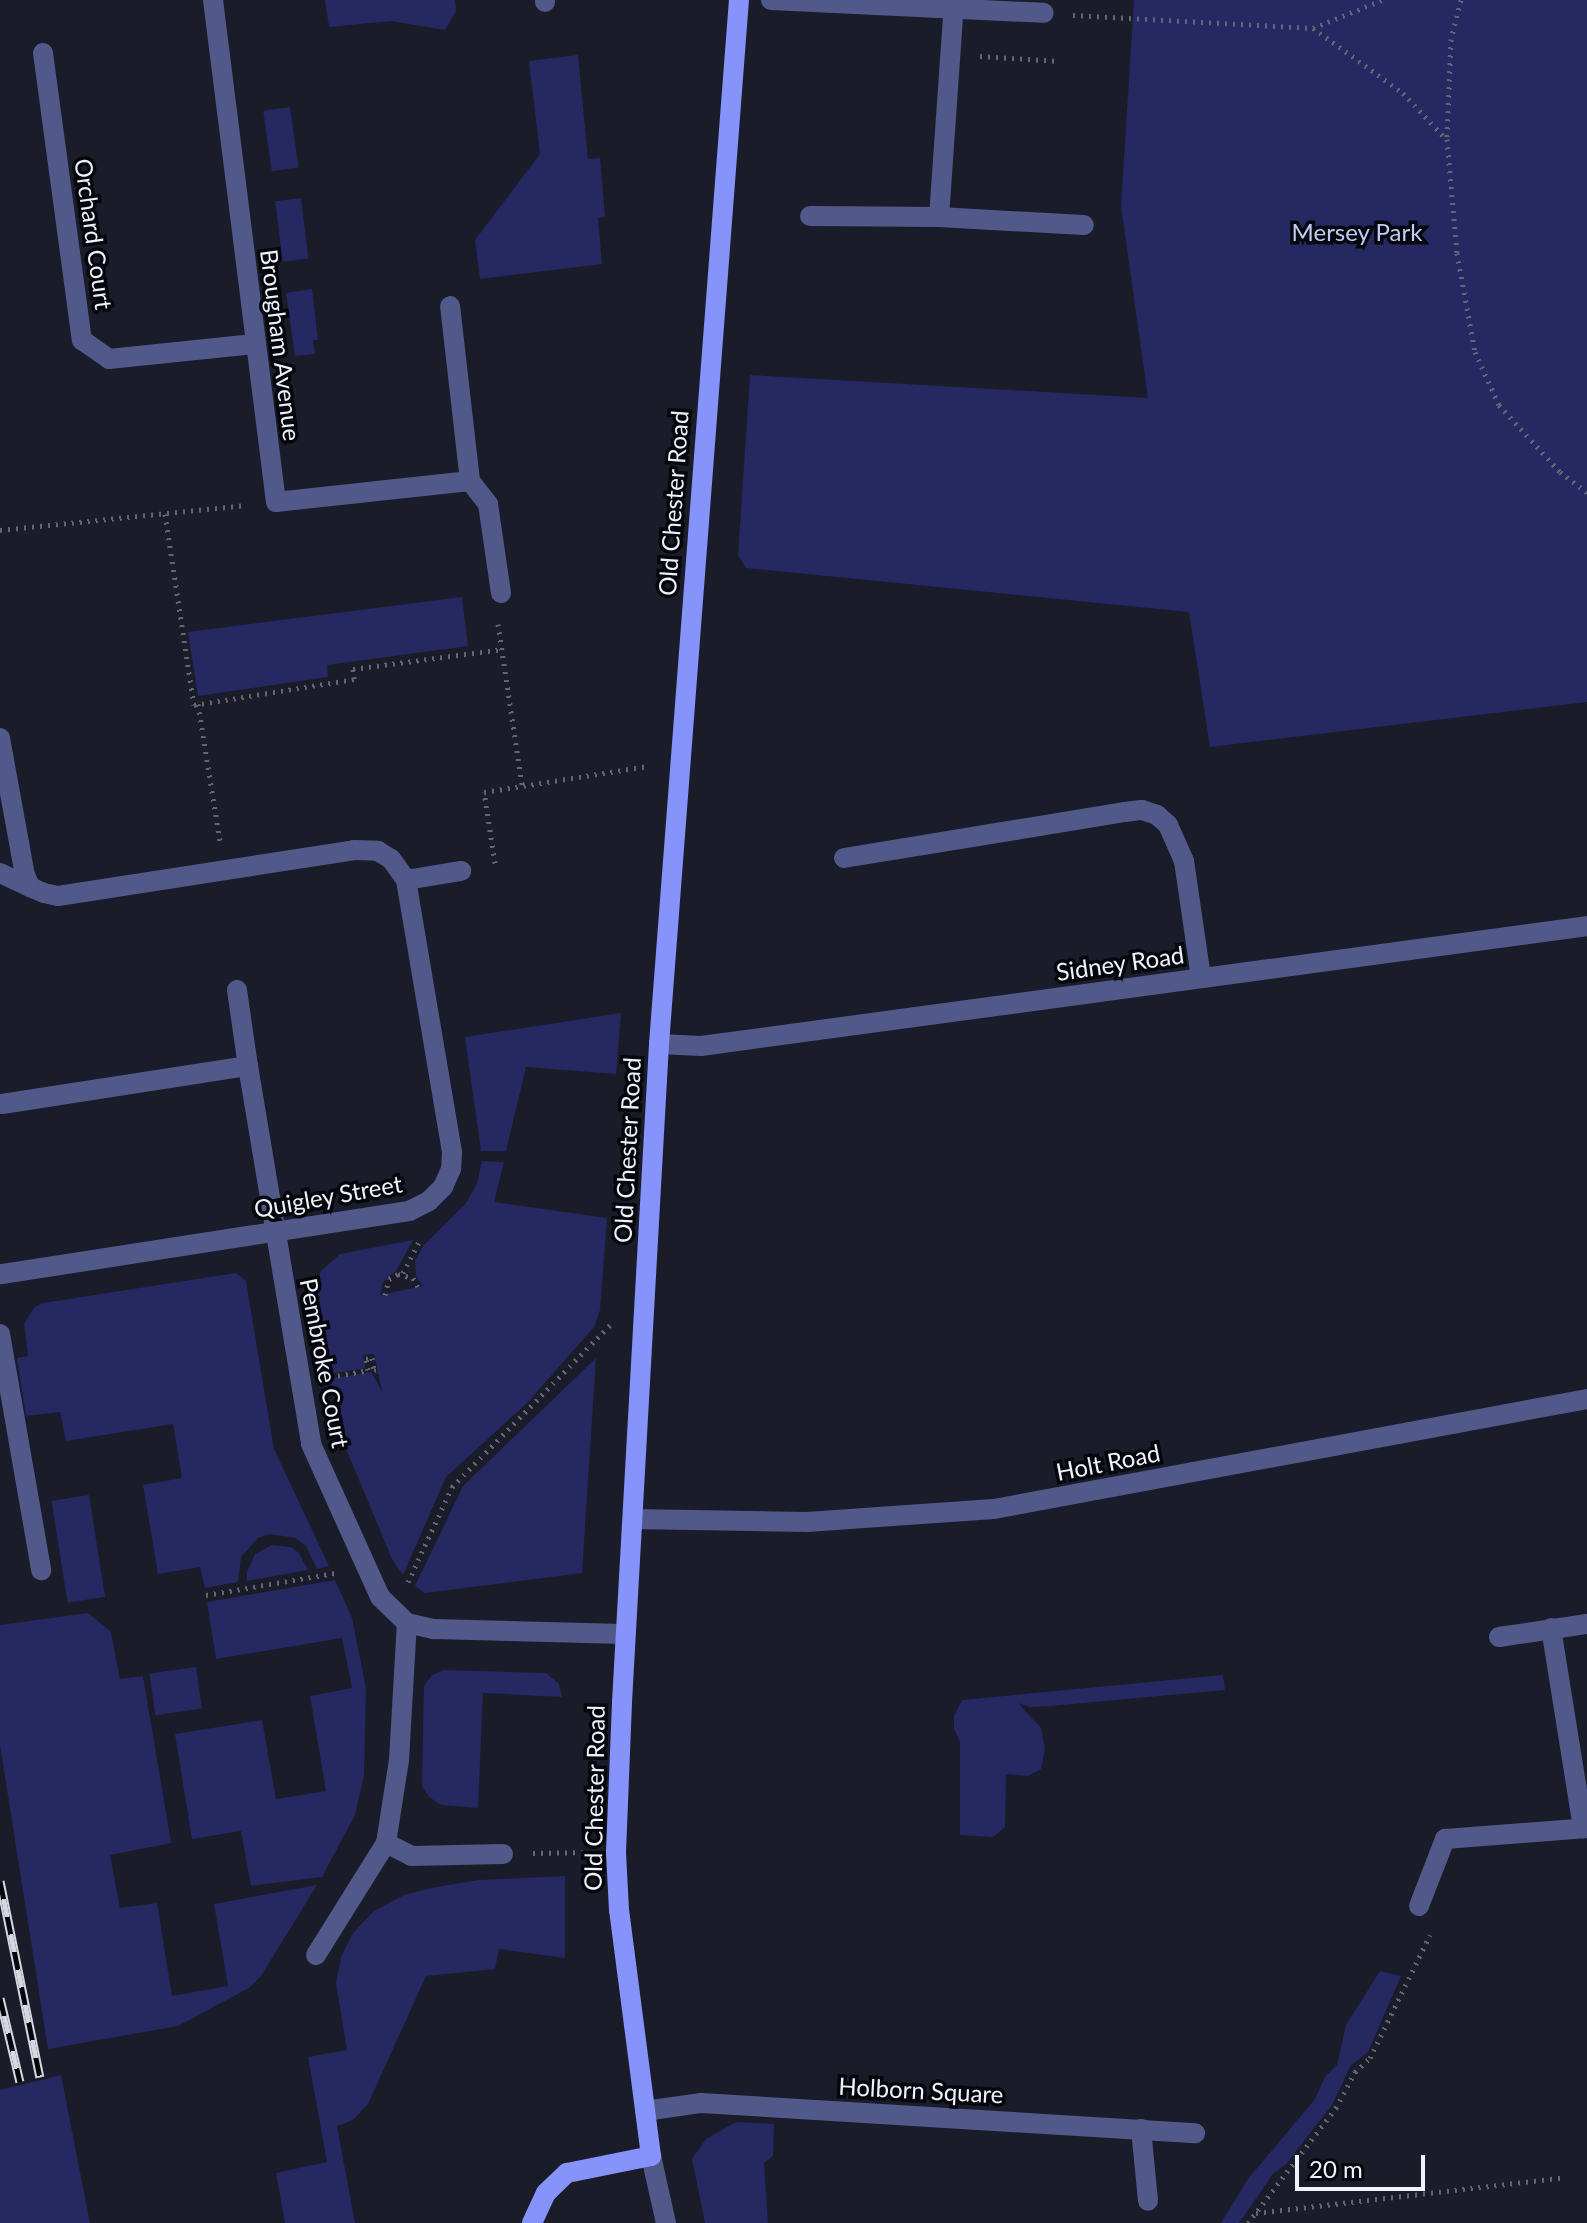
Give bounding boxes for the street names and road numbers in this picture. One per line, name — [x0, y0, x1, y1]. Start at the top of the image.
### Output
street label: Orchard Court — [69, 157, 119, 311]
street label: Brougham Avenue — [255, 247, 307, 443]
street label: Old Chester Road — [652, 409, 694, 597]
street label: Sidney Road — [1054, 940, 1186, 986]
street label: Old Chester Road — [608, 1056, 646, 1244]
street label: Quigley Street — [251, 1169, 405, 1223]
street label: Pembroke Court — [294, 1276, 356, 1450]
street label: Holt Road — [1054, 1438, 1162, 1486]
street label: Old Chester Road — [578, 1705, 610, 1891]
street label: Holborn Square — [838, 2071, 1004, 2109]

